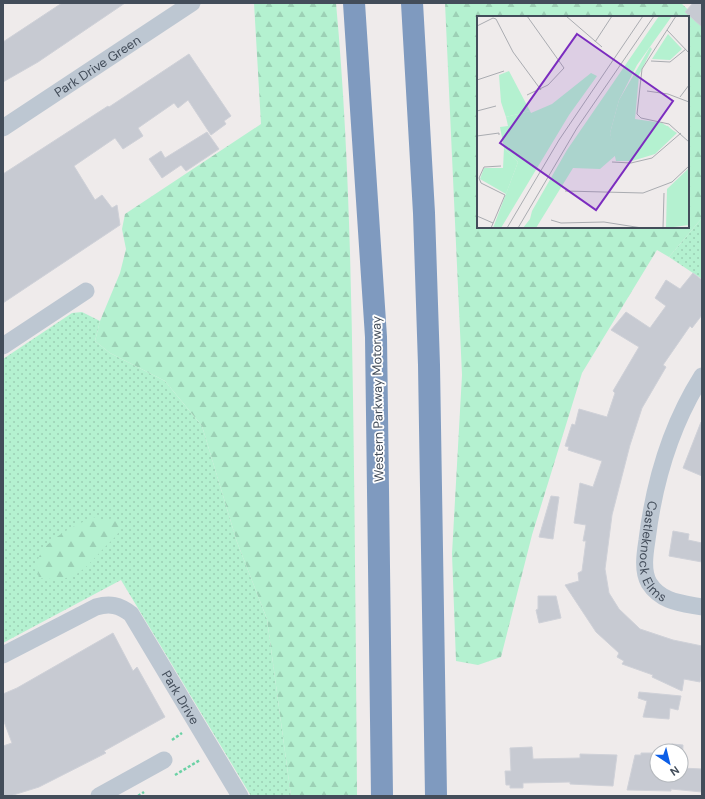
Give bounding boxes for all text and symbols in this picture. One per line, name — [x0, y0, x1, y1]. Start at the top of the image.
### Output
inset map — [477, 16, 689, 228]
street label: Park Drive Green — [51, 31, 144, 101]
street label: Western Parkway Motorway — [368, 316, 387, 482]
street label: Castleknock Elms — [636, 500, 670, 606]
street label: Park Drive — [158, 667, 203, 728]
north arrow — [649, 743, 689, 783]
text: N — [667, 763, 682, 779]

